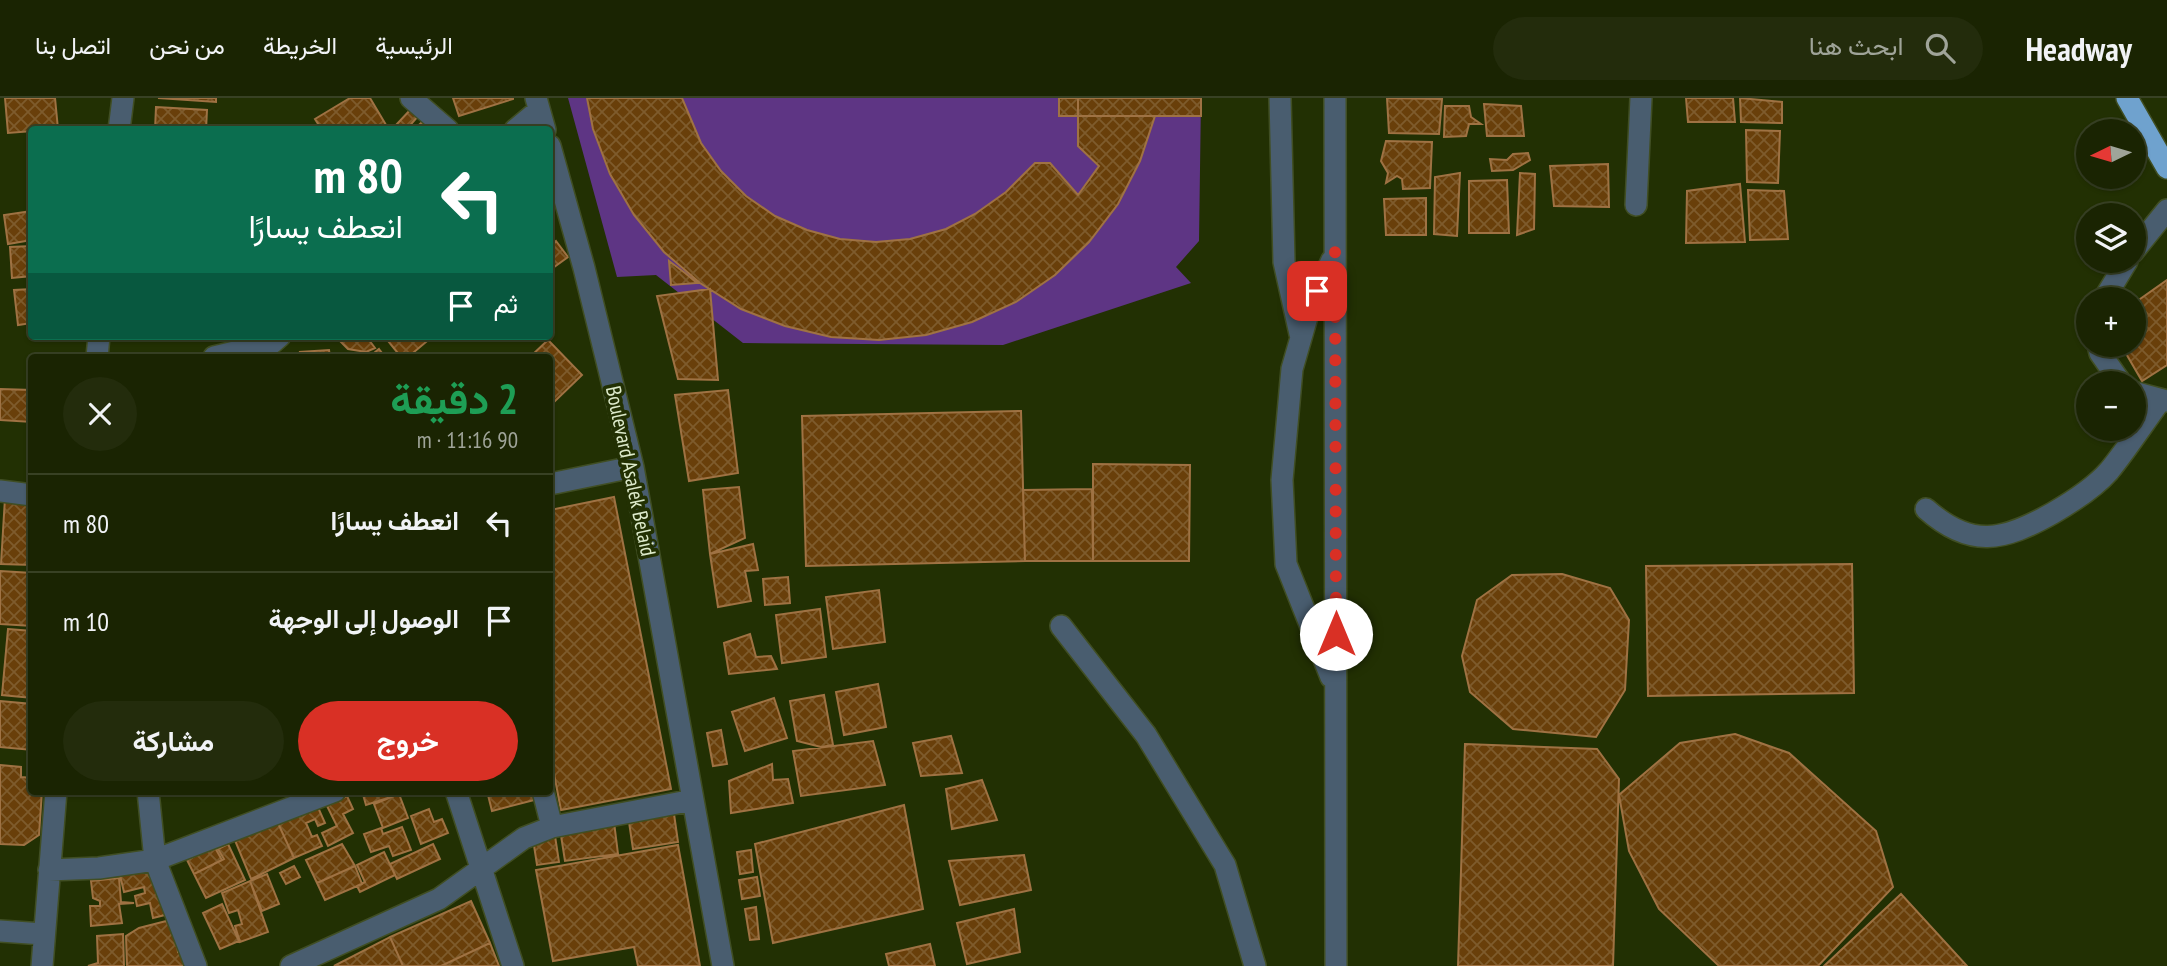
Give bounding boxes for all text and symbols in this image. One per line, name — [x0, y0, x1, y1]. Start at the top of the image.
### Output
search box — [1493, 17, 1983, 80]
text: Headway — [2025, 27, 2132, 70]
text: ابحث هنا — [1809, 29, 1903, 62]
icon: search — [1921, 29, 1959, 67]
text: اتصل بنا — [35, 30, 111, 61]
text: من نحن — [149, 30, 225, 61]
text: الخريطة — [263, 30, 337, 61]
text: الرئيسية — [375, 30, 453, 61]
north arrow — [2076, 119, 2146, 189]
map controls — [2076, 119, 2146, 441]
text: 80 m — [314, 143, 403, 207]
icon: left — [427, 154, 518, 245]
button: layers — [2076, 203, 2146, 273]
text: انعطف يسارًا — [248, 205, 403, 247]
pin — [1287, 261, 1347, 321]
icon: arrive — [1298, 272, 1336, 310]
icon: arrive — [442, 287, 480, 325]
text: ثم — [494, 287, 518, 320]
button: + — [2076, 287, 2146, 357]
text: 2 دقيقة — [390, 371, 518, 426]
button: − — [2076, 371, 2146, 441]
button: close — [63, 377, 137, 451]
street label: Boulevard Asalek Belaid — [600, 383, 662, 559]
text: 90 m · 11:16 — [417, 425, 518, 454]
text: انعطف يسارًا — [331, 504, 459, 537]
icon: left — [480, 504, 518, 542]
text: 80 m — [63, 507, 109, 540]
position arrow — [1299, 597, 1373, 671]
text: الوصول إلى الوجهة — [269, 602, 459, 635]
icon: arrive — [480, 602, 518, 640]
text: 10 m — [63, 605, 109, 638]
button: مشاركة — [63, 701, 284, 781]
button: خروج — [298, 701, 518, 781]

